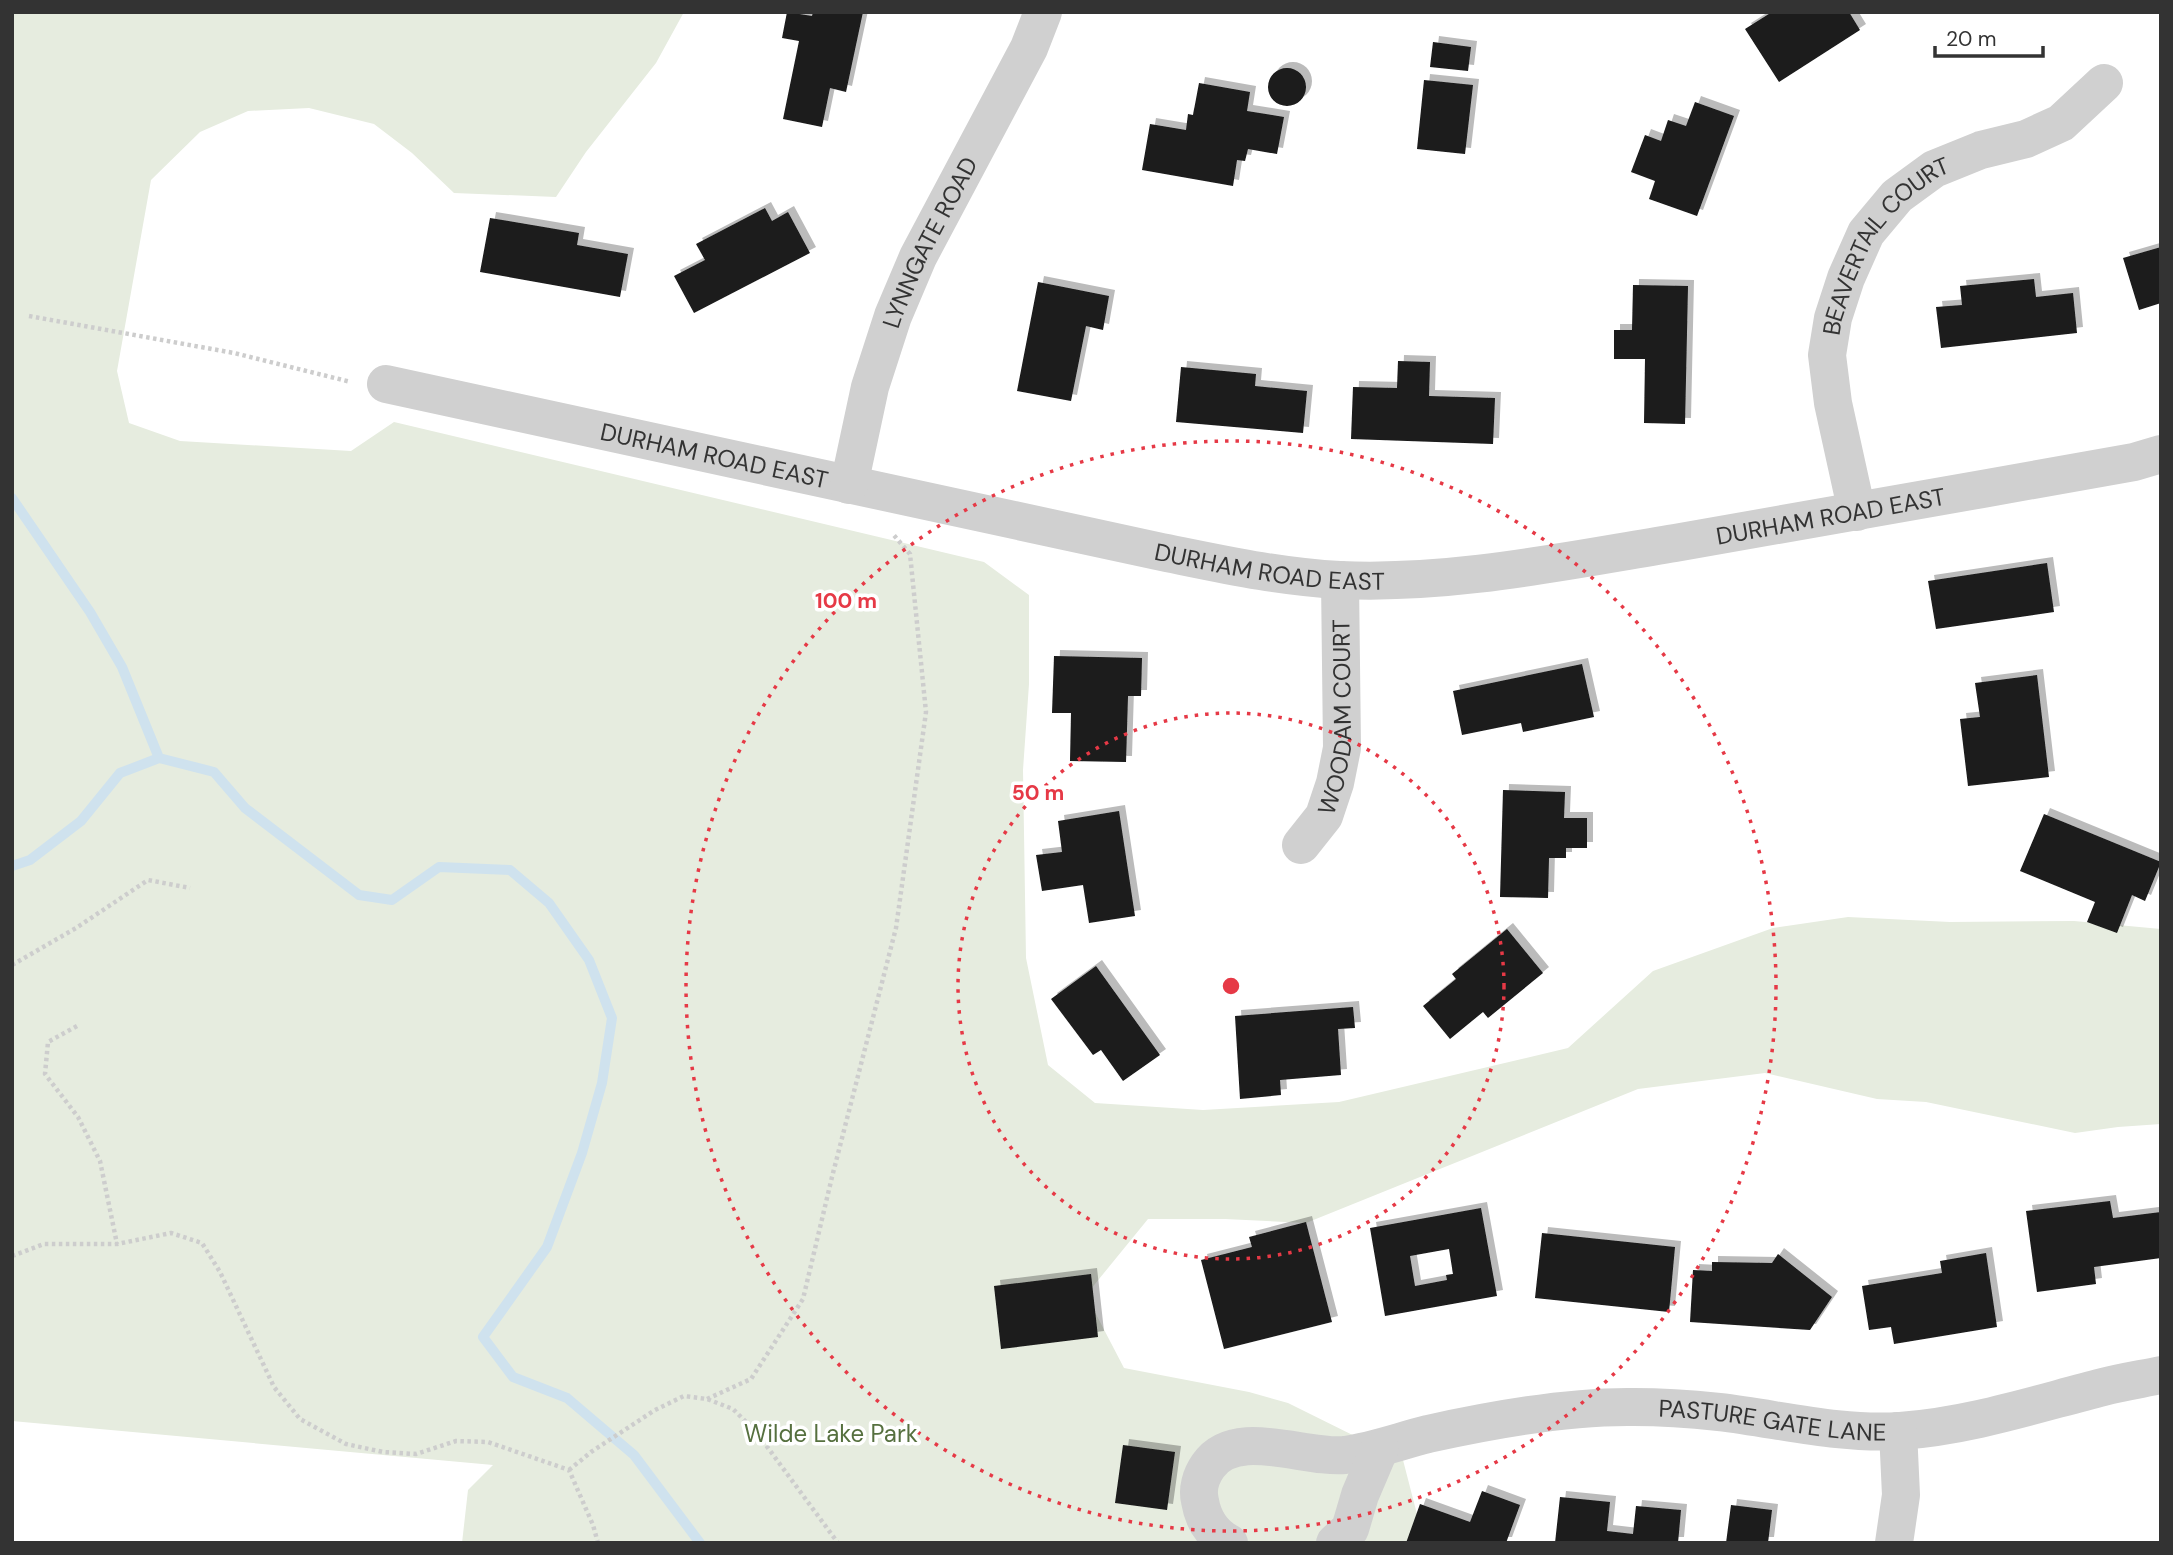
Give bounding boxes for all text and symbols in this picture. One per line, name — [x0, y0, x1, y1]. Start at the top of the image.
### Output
scale bar — [1935, 14, 2044, 58]
text: 20 m — [1946, 25, 1997, 53]
street label: BEAVERTAIL COURT — [1815, 149, 1953, 337]
street label: LYNNGATE ROAD — [875, 151, 984, 332]
street label: DURHAM ROAD EAST — [598, 415, 831, 495]
street label: DURHAM ROAD EAST — [1713, 480, 1948, 551]
street label: DURHAM ROAD EAST — [1152, 535, 1385, 596]
text: 100 m — [815, 587, 877, 615]
street label: WOODAM COURT — [1310, 619, 1359, 818]
text: 50 m — [1012, 779, 1064, 807]
centre of rings — [1219, 974, 1243, 998]
street label: PASTURE GATE LANE — [1658, 1392, 1886, 1447]
park label: Wilde Lake Park — [744, 1418, 918, 1449]

